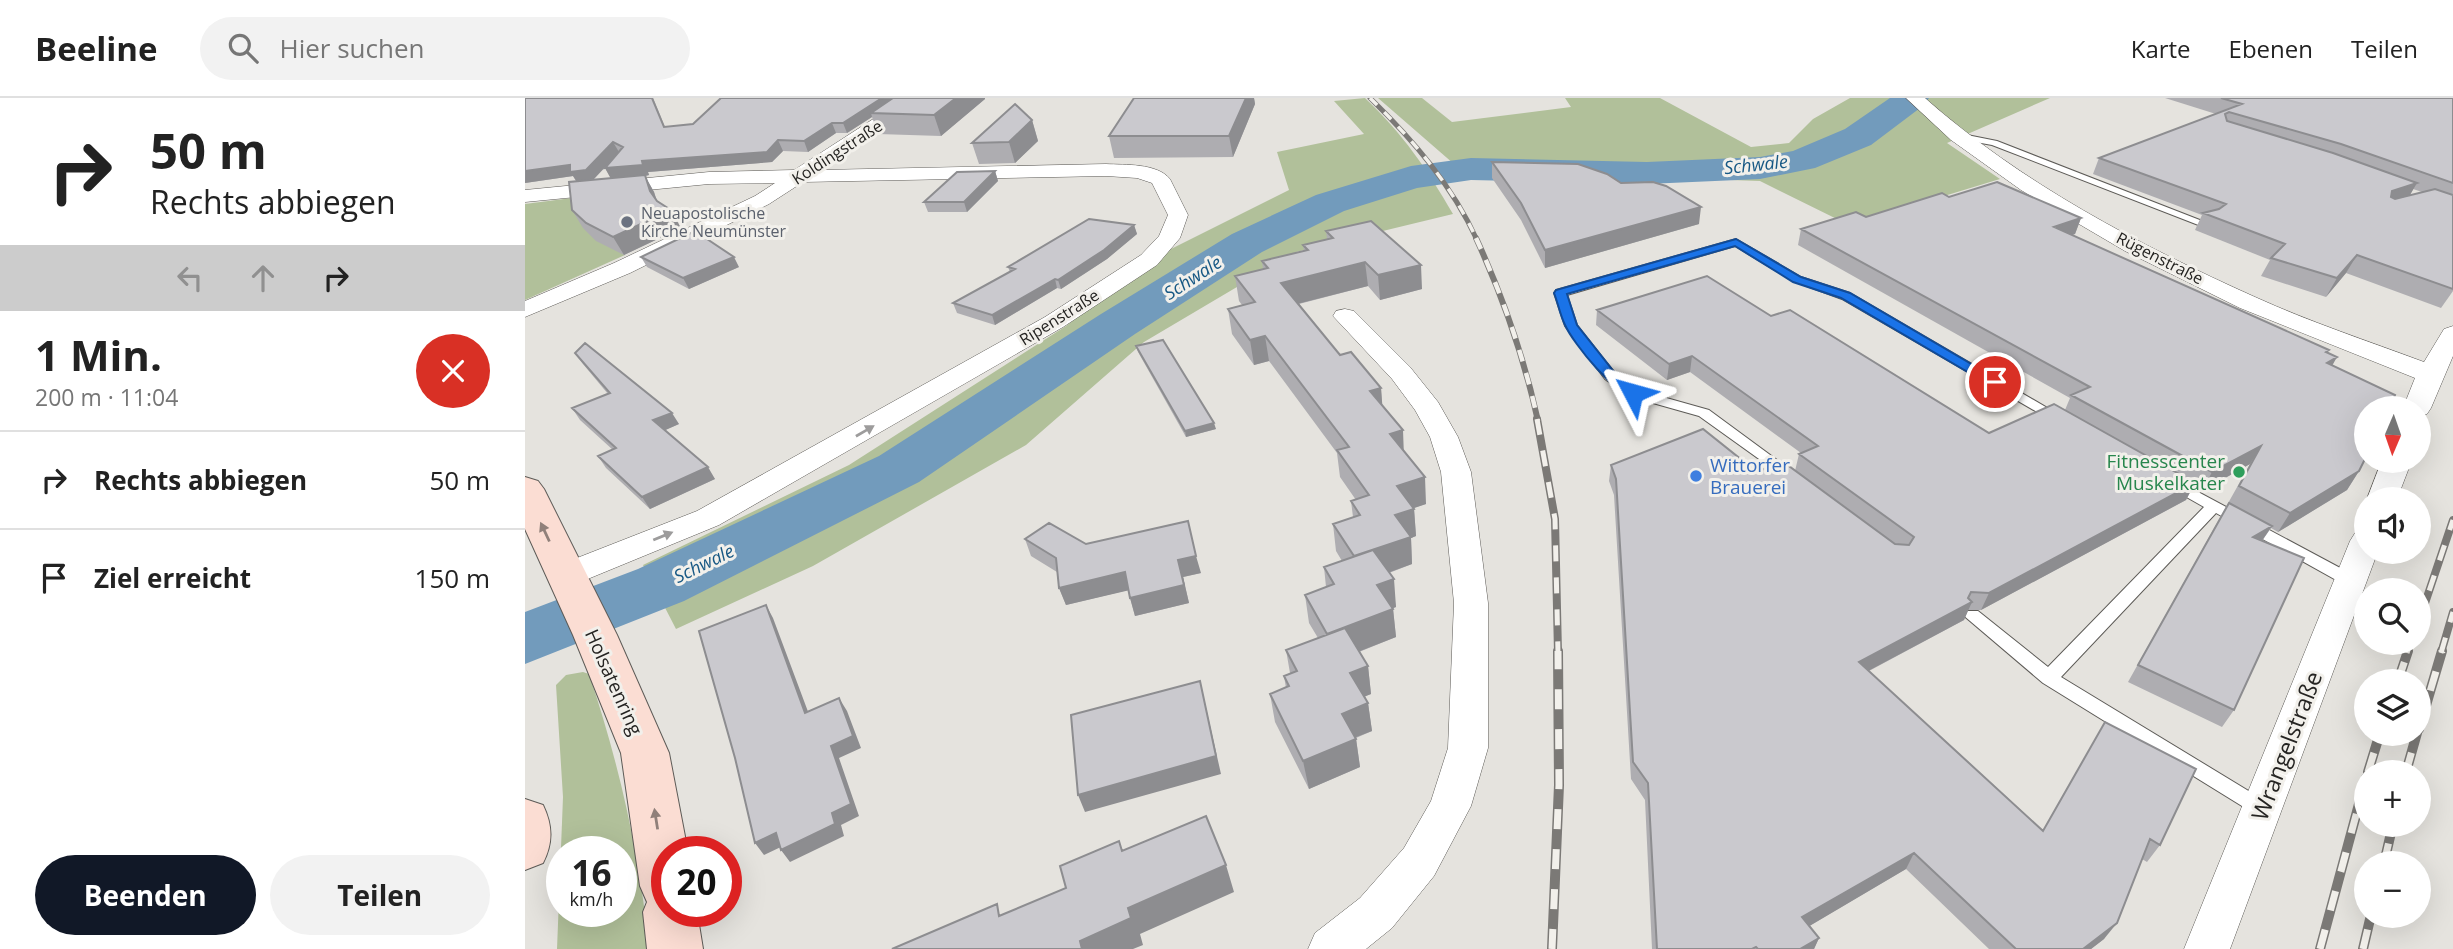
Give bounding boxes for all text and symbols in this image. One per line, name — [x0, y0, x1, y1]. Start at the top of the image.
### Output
search box — [200, 17, 690, 80]
text: Beeline — [35, 26, 158, 71]
icon: search — [224, 29, 262, 67]
text: Hier suchen — [280, 30, 425, 66]
text: Karte — [2131, 32, 2191, 65]
text: Ebenen — [2229, 32, 2313, 65]
text: Teilen — [2351, 32, 2418, 65]
street label: Koldingstraße — [788, 115, 886, 189]
text: 50 m — [150, 117, 267, 183]
icon: right — [35, 126, 126, 217]
water label: Schwale — [1723, 149, 1789, 179]
text: Rechts abbiegen — [150, 180, 396, 223]
place label: Neuapostolische Kirche Neumünster — [641, 202, 787, 242]
marker: Neuapostolische Kirche Neumünster — [619, 214, 635, 230]
street label: Rügenstraße — [2113, 227, 2207, 289]
water label: Schwale — [1159, 250, 1226, 305]
icon: left — [171, 259, 209, 297]
icon: ahead — [244, 259, 282, 297]
icon: right — [317, 259, 355, 297]
street label: Ripenstraße — [1015, 284, 1103, 350]
text: 1 Min. — [35, 326, 162, 383]
button: close — [416, 334, 490, 408]
pin — [1965, 352, 2025, 412]
position arrow — [1596, 356, 1670, 430]
icon: arrive — [1976, 363, 2014, 401]
text: 200 m · 11:04 — [35, 381, 178, 413]
north arrow — [2354, 396, 2431, 472]
map controls — [2354, 396, 2431, 928]
one-way arrow — [855, 425, 875, 437]
place label: Fitnesscenter Muskelkater — [2107, 448, 2225, 496]
place label: Wittorfer Brauerei — [1710, 452, 1790, 500]
icon: right — [35, 461, 73, 499]
text: Rechts abbiegen — [94, 462, 307, 498]
text: 50 m — [429, 462, 490, 498]
marker: Fitnesscenter Muskelkater — [2231, 464, 2247, 480]
marker: Wittorfer Brauerei — [1688, 468, 1704, 484]
button: sound — [2354, 487, 2431, 564]
one-way arrow — [540, 522, 551, 542]
one-way arrow — [653, 530, 674, 541]
water label: Schwale — [669, 538, 738, 588]
icon: arrive — [35, 559, 73, 597]
text: Ziel erreicht — [94, 560, 251, 596]
text: 150 m — [415, 560, 490, 596]
button: search — [2354, 578, 2431, 655]
street label: Holsatenring — [579, 625, 649, 739]
street label: Wrangelstraße — [2243, 666, 2329, 825]
button: layers — [2354, 669, 2431, 746]
button: + — [2354, 760, 2431, 837]
one-way arrow — [650, 808, 661, 830]
speed limit sign: 20 — [651, 836, 742, 927]
text: 16 — [571, 849, 612, 896]
button: − — [2354, 851, 2431, 928]
button: Beenden — [35, 855, 256, 935]
button: Teilen — [270, 855, 490, 935]
text: km/h — [570, 887, 613, 911]

